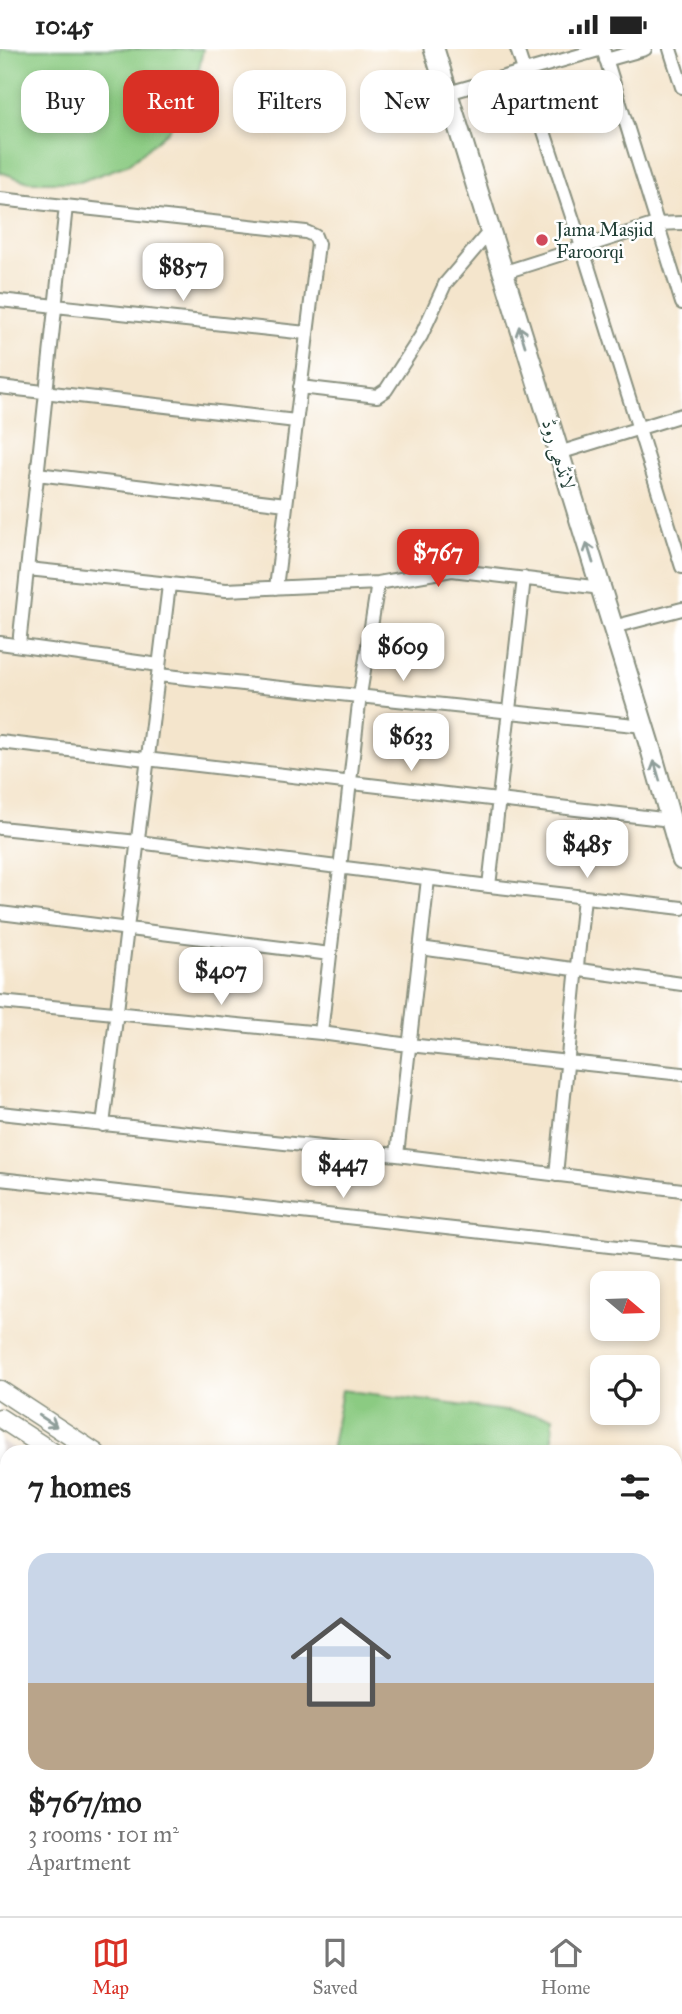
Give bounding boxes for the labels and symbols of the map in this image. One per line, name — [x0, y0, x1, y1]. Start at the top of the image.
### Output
place label: Jama Masjid Faroorqi — [554, 218, 654, 264]
marker: Jama Masjid Faroorqi — [534, 232, 550, 248]
pin: $857 — [142, 243, 224, 303]
one-way arrow — [515, 326, 528, 348]
street label: لانڈھی روڈ — [535, 416, 580, 493]
pin: $767 — [397, 529, 479, 589]
one-way arrow — [583, 543, 596, 565]
pin: $609 — [362, 623, 444, 683]
pin: $633 — [370, 713, 452, 773]
one-way arrow — [650, 760, 663, 782]
pin: $485 — [546, 821, 628, 880]
pin: $407 — [180, 947, 262, 1007]
pin: $447 — [302, 1141, 384, 1200]
north arrow — [590, 1271, 660, 1341]
one-way arrow — [38, 1414, 57, 1428]

